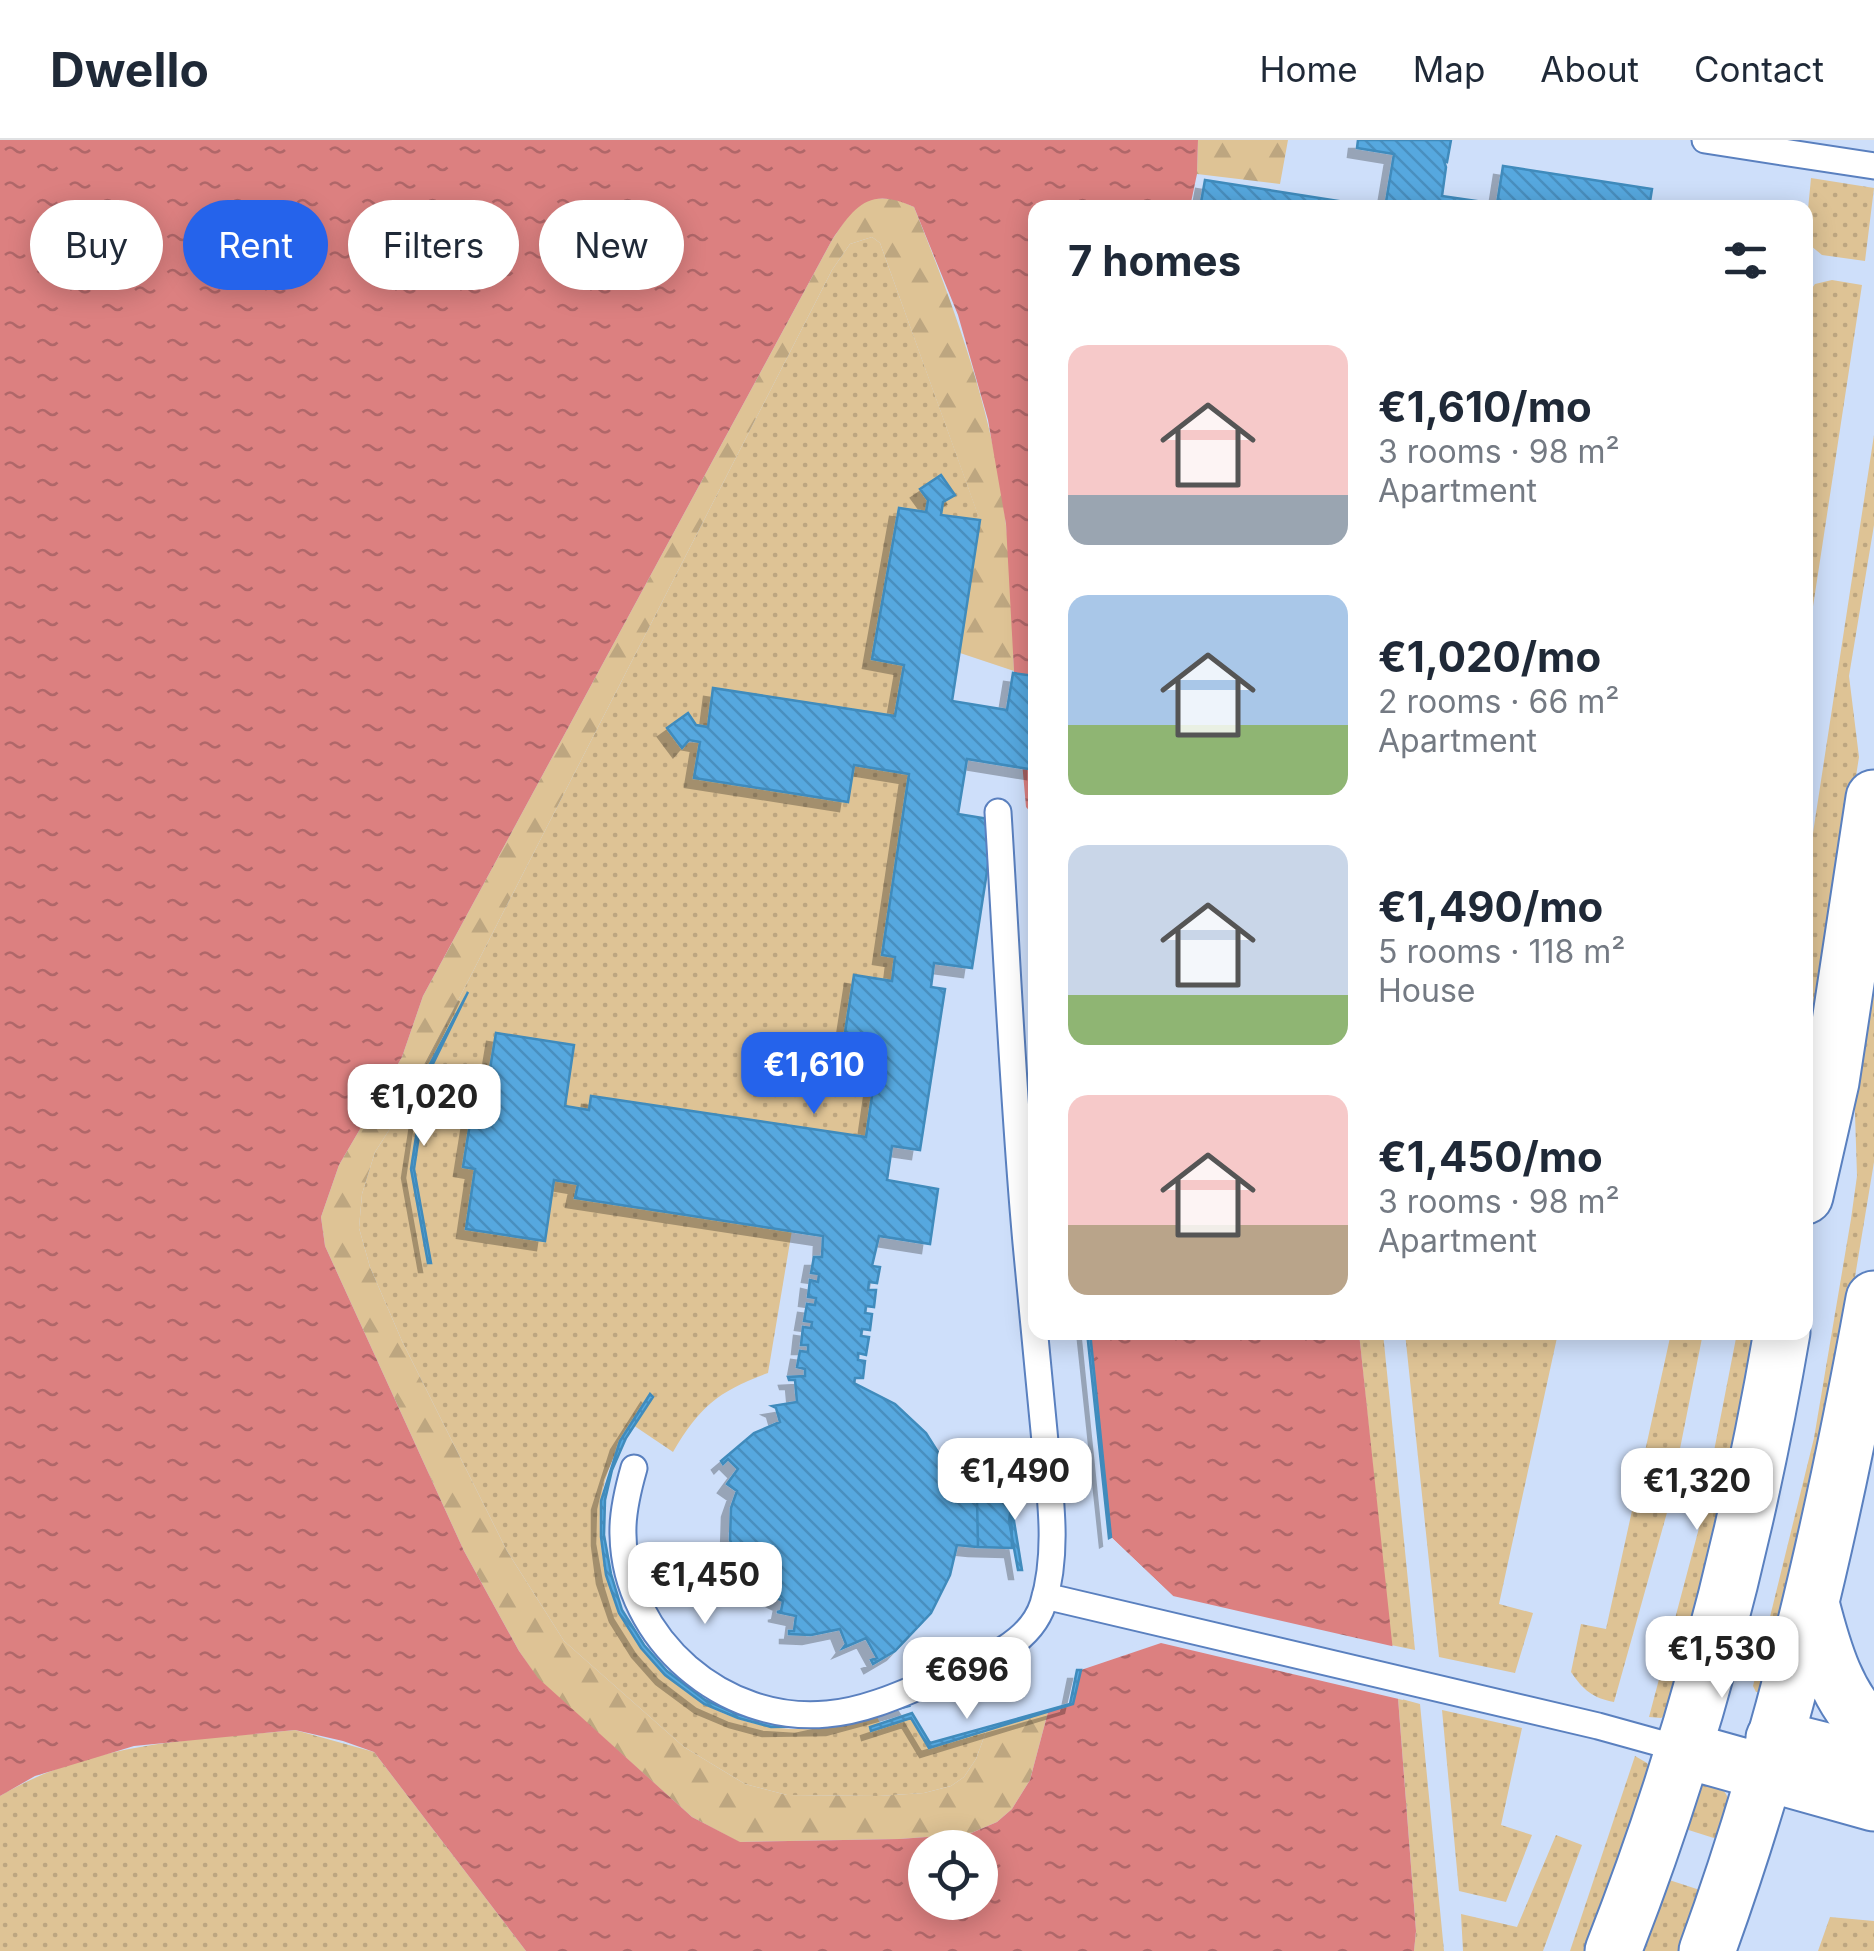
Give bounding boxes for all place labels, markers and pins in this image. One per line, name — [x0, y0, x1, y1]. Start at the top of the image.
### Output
pin: €1,610 — [733, 1032, 895, 1117]
pin: €1,020 — [343, 1064, 505, 1149]
pin: €1,490 — [934, 1438, 1096, 1523]
pin: €1,320 — [1616, 1448, 1778, 1533]
pin: €1,450 — [624, 1542, 786, 1627]
pin: €1,530 — [1641, 1616, 1803, 1701]
pin: €696 — [908, 1637, 1026, 1722]

